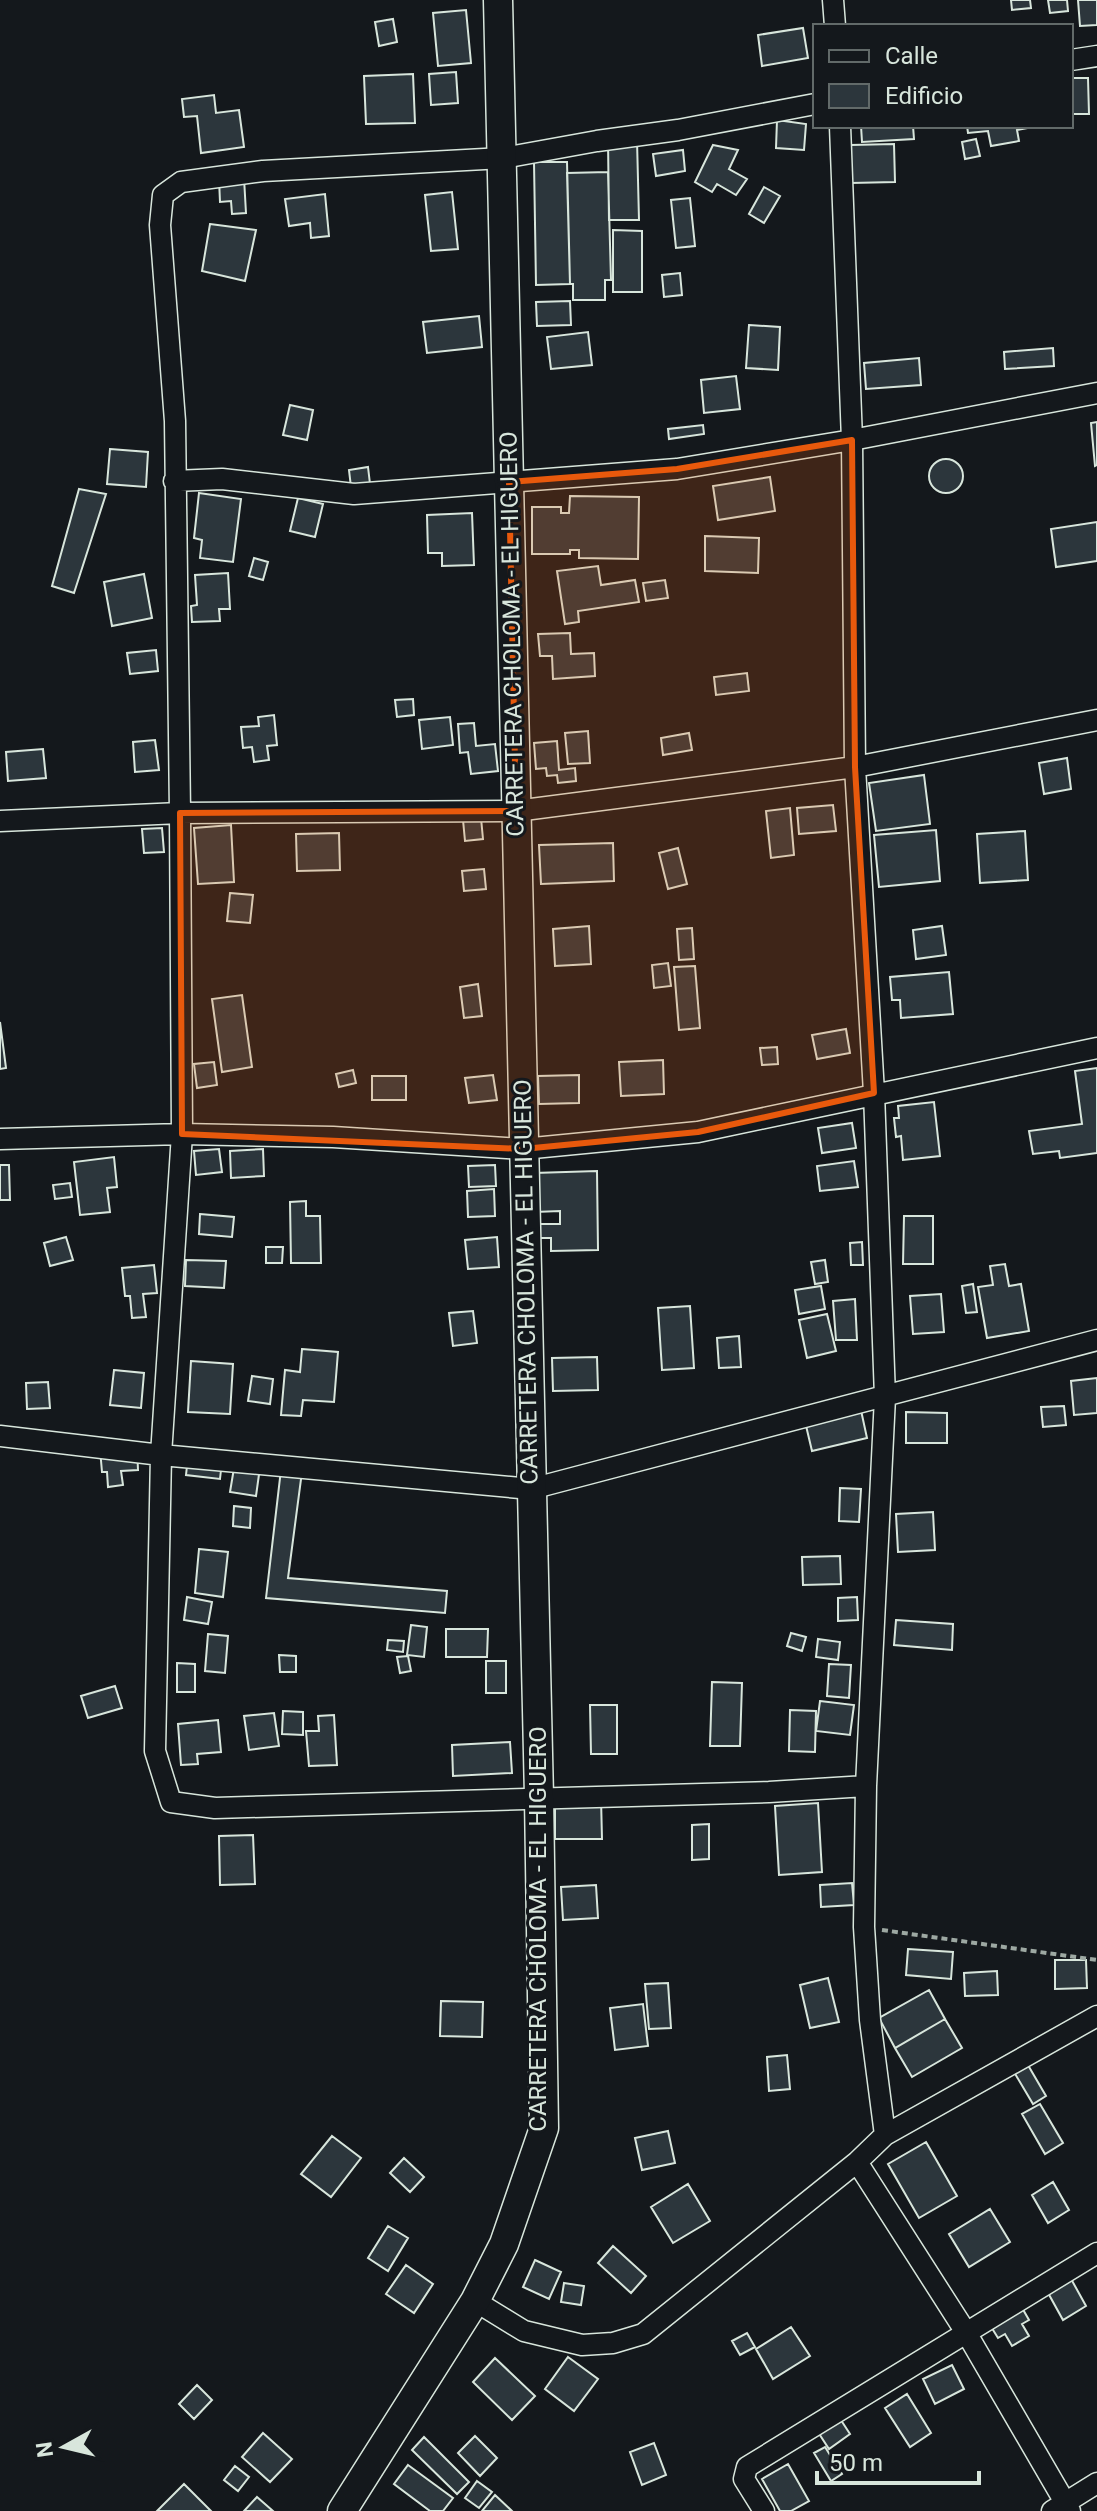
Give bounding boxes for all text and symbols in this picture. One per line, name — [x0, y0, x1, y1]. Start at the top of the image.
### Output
legend — [813, 24, 1073, 128]
text: Calle — [885, 42, 938, 70]
text: Edificio — [885, 82, 963, 110]
street label: CARRETERA CHOLOMA - EL HIGUERO — [494, 431, 530, 837]
street label: CARRETERA CHOLOMA - EL HIGUERO — [508, 1079, 544, 1485]
street label: CARRETERA CHOLOMA - EL HIGUERO — [524, 1726, 552, 2132]
north arrow — [24, 2407, 104, 2487]
scale bar — [817, 2435, 979, 2485]
text: N — [31, 2440, 58, 2459]
text: 50 m — [829, 2449, 883, 2477]

